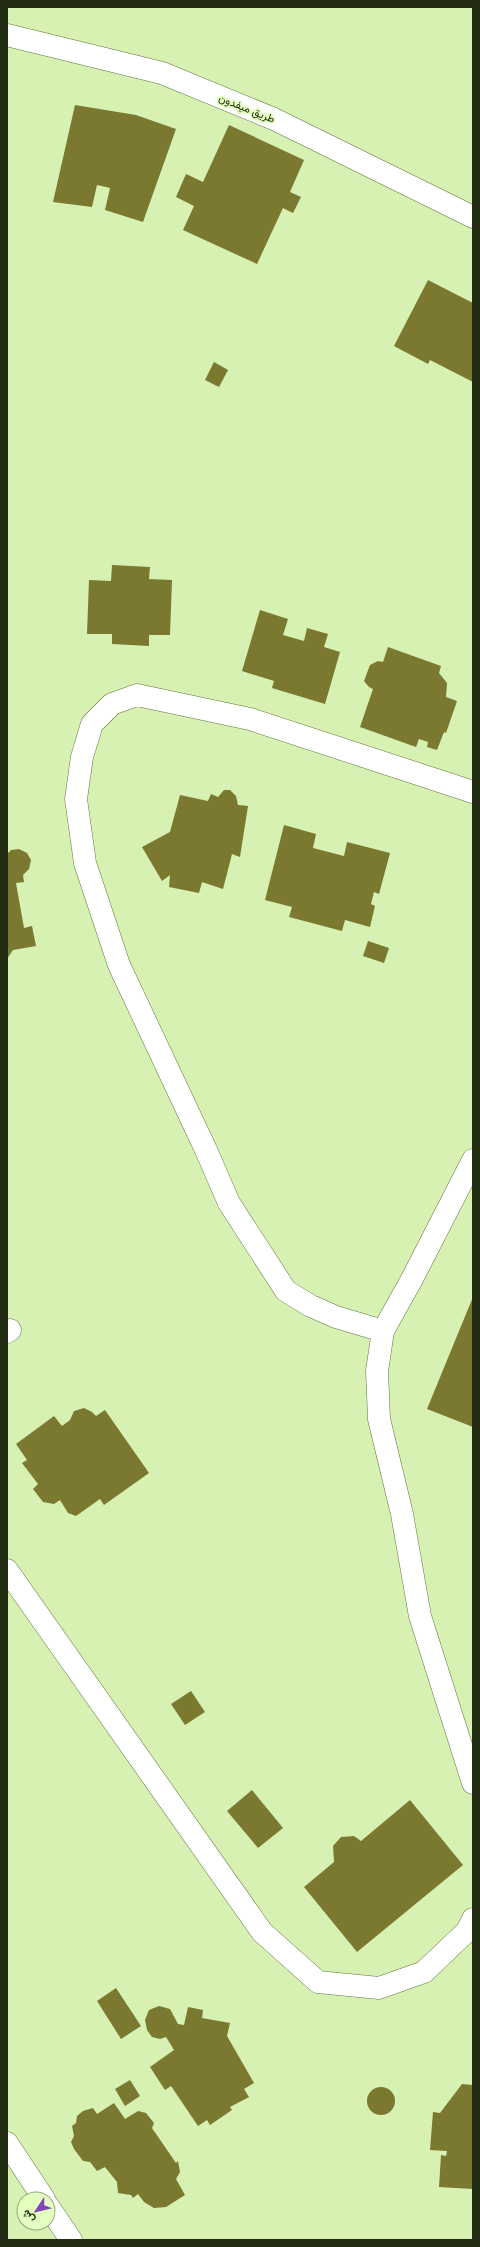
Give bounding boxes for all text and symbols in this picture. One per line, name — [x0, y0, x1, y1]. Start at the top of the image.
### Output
street label: طريق ميفدون — [217, 91, 277, 126]
north arrow — [16, 2191, 56, 2231]
text: ش — [19, 2207, 37, 2226]

